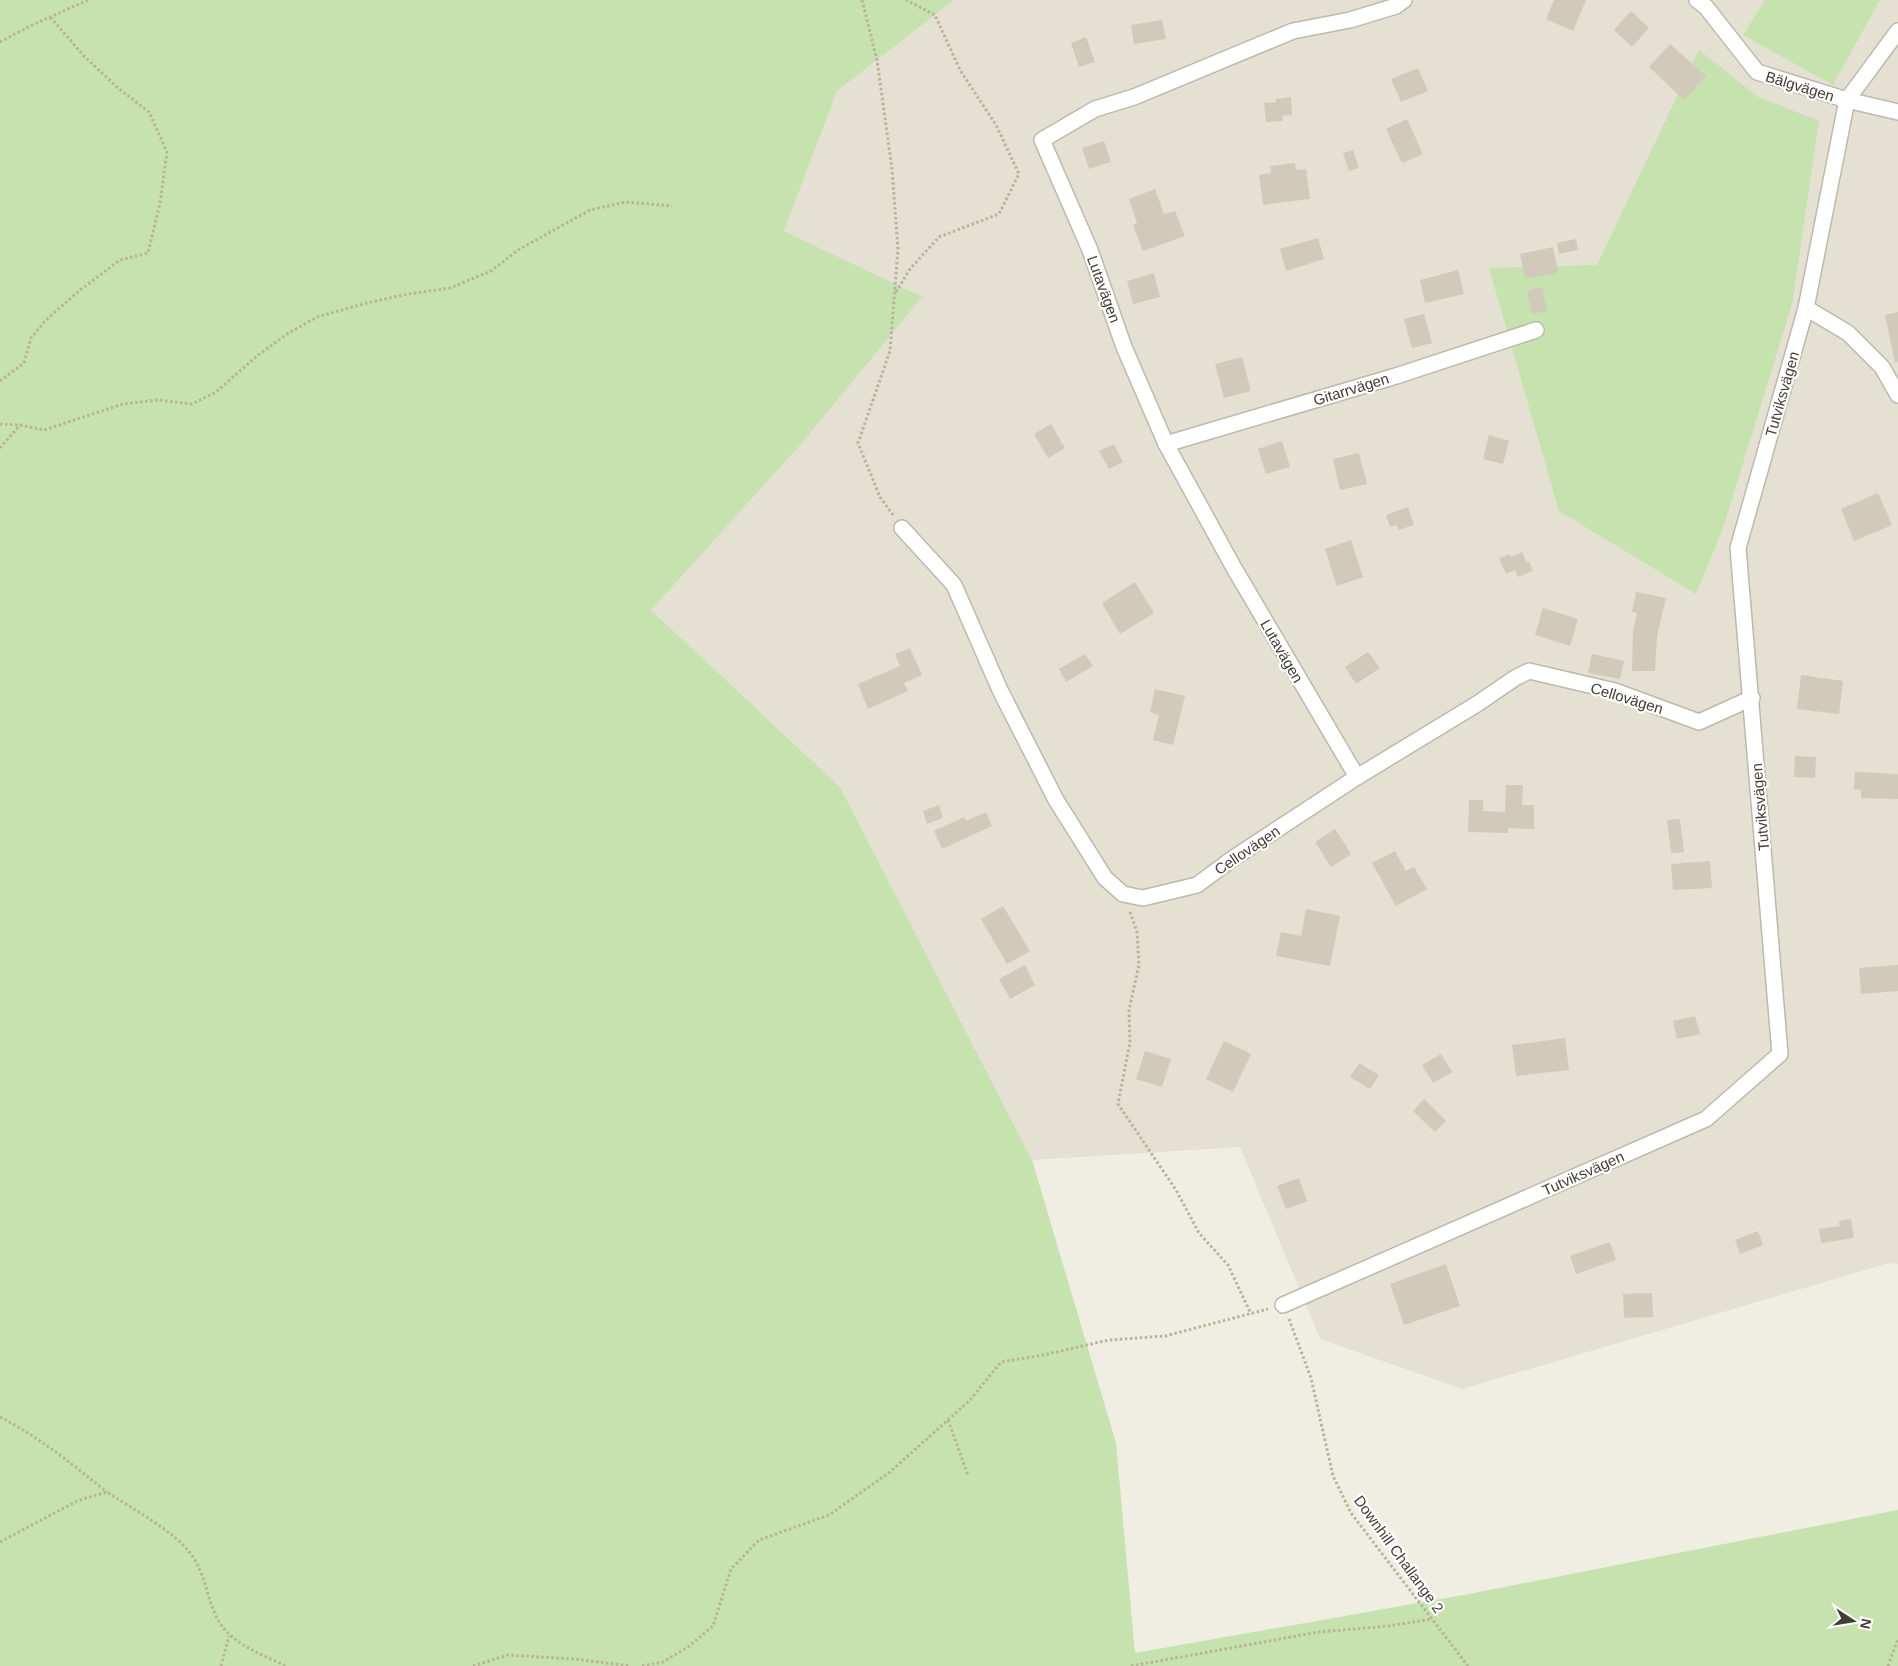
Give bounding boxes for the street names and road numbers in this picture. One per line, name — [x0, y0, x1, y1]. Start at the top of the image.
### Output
street label: Bälgvägen — [1764, 68, 1836, 104]
street label: Lutavägen — [1084, 253, 1124, 325]
street label: Tutviksvägen — [1762, 349, 1802, 439]
street label: Gitarrvägen — [1311, 369, 1391, 409]
street label: Lutavägen — [1257, 616, 1307, 686]
street label: Cellovägen — [1589, 679, 1665, 717]
street label: Tutviksvägen — [1748, 763, 1772, 851]
street label: Cellovägen — [1211, 822, 1283, 878]
street label: Tutviksvägen — [1539, 1147, 1627, 1199]
street label: Downhill Challange 2 — [1351, 1492, 1447, 1616]

